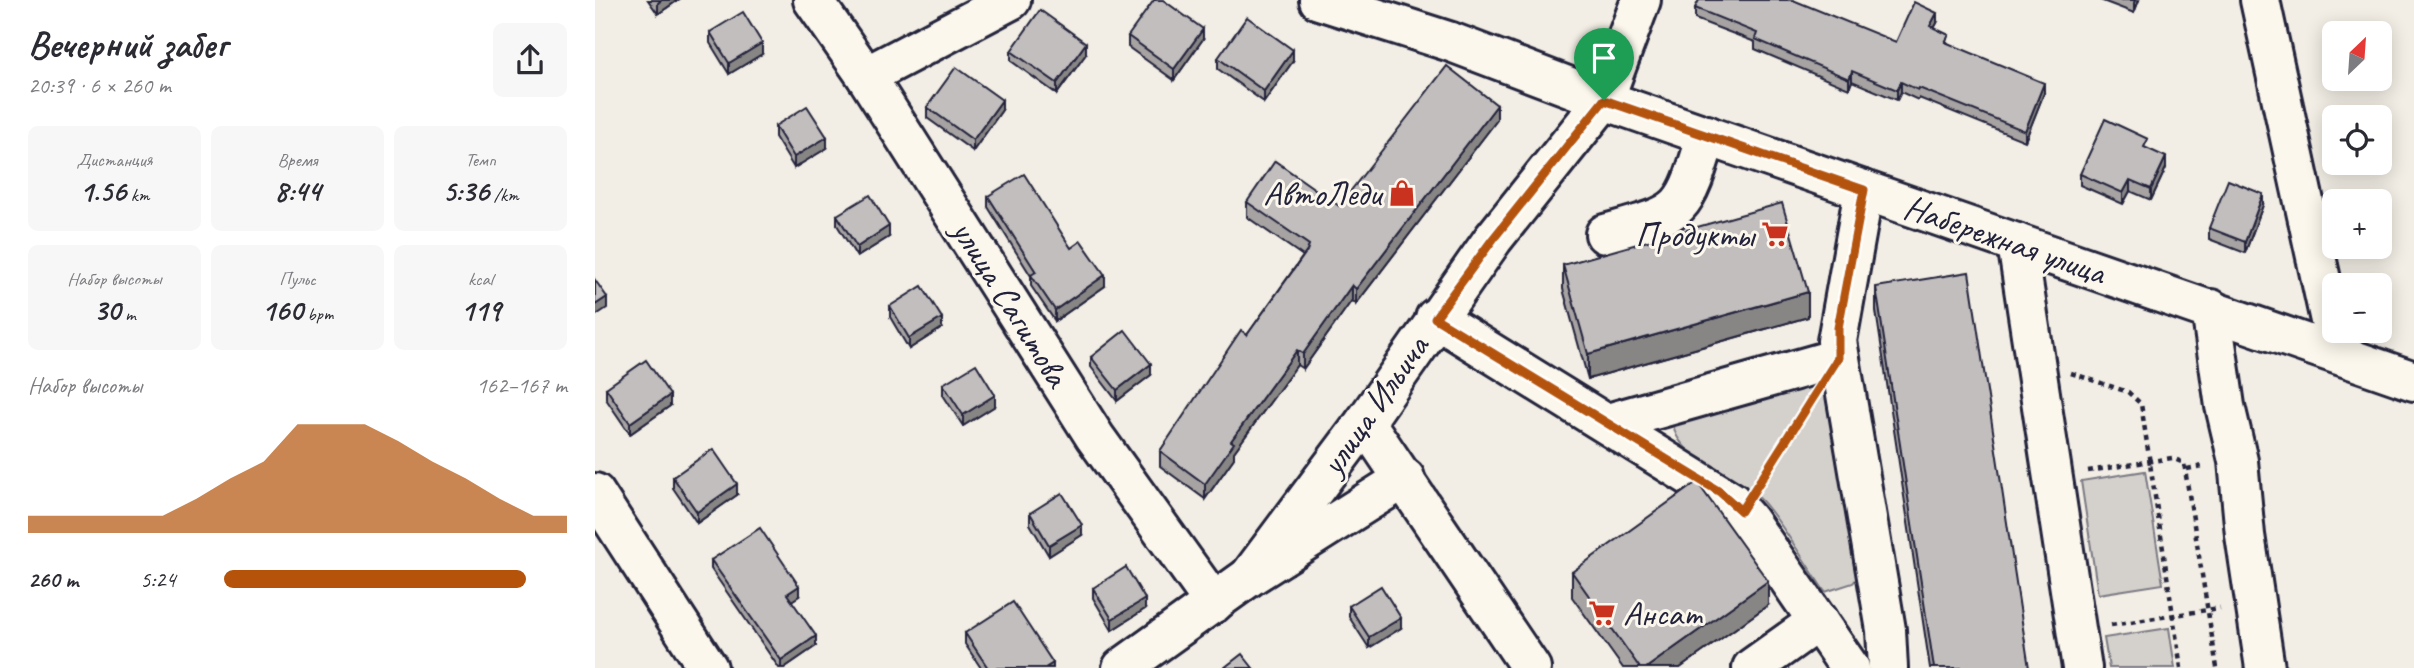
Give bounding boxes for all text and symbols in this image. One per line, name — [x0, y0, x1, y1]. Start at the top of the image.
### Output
text: Вечерний забег — [28, 21, 227, 68]
north arrow — [2322, 21, 2392, 91]
map controls — [2322, 21, 2392, 343]
button: share — [493, 23, 567, 97]
pin — [1574, 28, 1634, 100]
icon: arrive — [1585, 39, 1623, 77]
text: 20:39 · 6 × 260 m — [28, 71, 171, 100]
button: locate — [2322, 105, 2392, 175]
text: Дистанция — [77, 148, 152, 172]
text: Время — [277, 148, 318, 172]
text: Темп — [465, 148, 496, 172]
place label: АвтоЛеди — [1263, 171, 1385, 216]
text: 1.56 — [80, 172, 126, 210]
text: 8:44 — [274, 172, 321, 210]
text: 5:36 — [442, 172, 489, 210]
shop icon: АвтоЛеди — [1387, 178, 1417, 208]
text: km — [126, 183, 149, 207]
text: /km — [489, 183, 519, 207]
street label: Набережная улица — [1898, 184, 2113, 296]
button: + — [2322, 189, 2392, 259]
street label: улица Сагитова — [941, 210, 1081, 397]
place label: Продукты — [1635, 212, 1757, 257]
supermarket icon: Продукты — [1760, 219, 1790, 249]
text: Набор высоты — [67, 267, 162, 291]
text: Пульс — [279, 267, 316, 291]
text: kcal — [468, 267, 493, 291]
button: − — [2322, 273, 2392, 343]
text: 30 — [93, 291, 120, 329]
text: 160 — [262, 291, 303, 329]
text: 119 — [460, 291, 501, 329]
text: m — [120, 302, 136, 326]
text: bpm — [303, 302, 333, 326]
street label: улица Ильича — [1309, 325, 1440, 485]
text: Набор высоты — [28, 371, 142, 400]
text: 162–167 m — [476, 371, 567, 400]
text: 260 m — [28, 565, 78, 594]
text: 5:24 — [140, 565, 176, 594]
place label: Ансат — [1623, 591, 1704, 636]
supermarket icon: Ансат — [1587, 598, 1617, 628]

